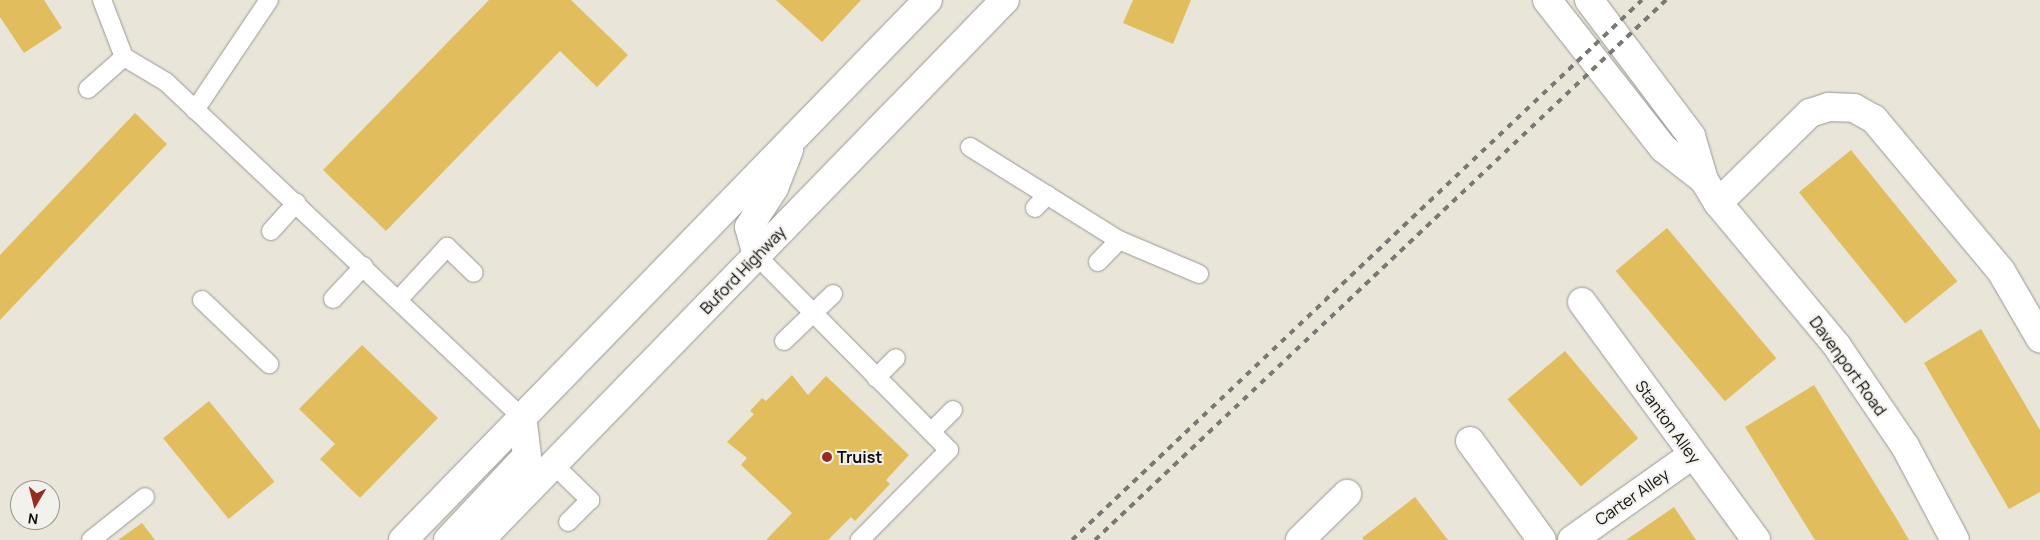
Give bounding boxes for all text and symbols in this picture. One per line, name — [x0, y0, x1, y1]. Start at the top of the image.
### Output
street label: Buford Highway — [696, 222, 790, 318]
street label: Davenport Road — [1806, 313, 1890, 419]
street label: Stanton Alley — [1631, 377, 1705, 467]
place label: Truist — [837, 447, 882, 467]
marker: Truist — [821, 451, 833, 463]
street label: Carter Alley — [1591, 465, 1673, 529]
north arrow — [10, 480, 60, 530]
text: N — [27, 509, 39, 529]

